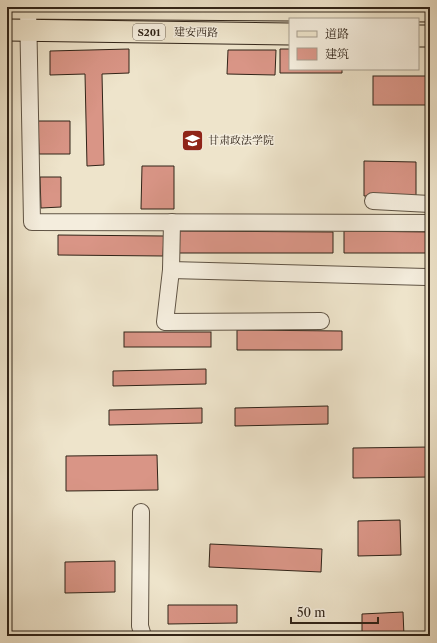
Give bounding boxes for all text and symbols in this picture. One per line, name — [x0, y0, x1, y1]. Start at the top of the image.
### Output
legend — [289, 18, 419, 70]
road number: S201 — [133, 24, 165, 40]
street label: 建安西路 — [174, 25, 218, 39]
text: 道路 — [325, 26, 349, 41]
text: 建筑 — [325, 46, 349, 61]
school or university icon: 甘肃政法学院 — [179, 127, 205, 153]
place label: 甘肃政法学院 — [208, 133, 274, 147]
scale bar — [291, 599, 378, 625]
text: 50 m — [297, 605, 326, 620]

